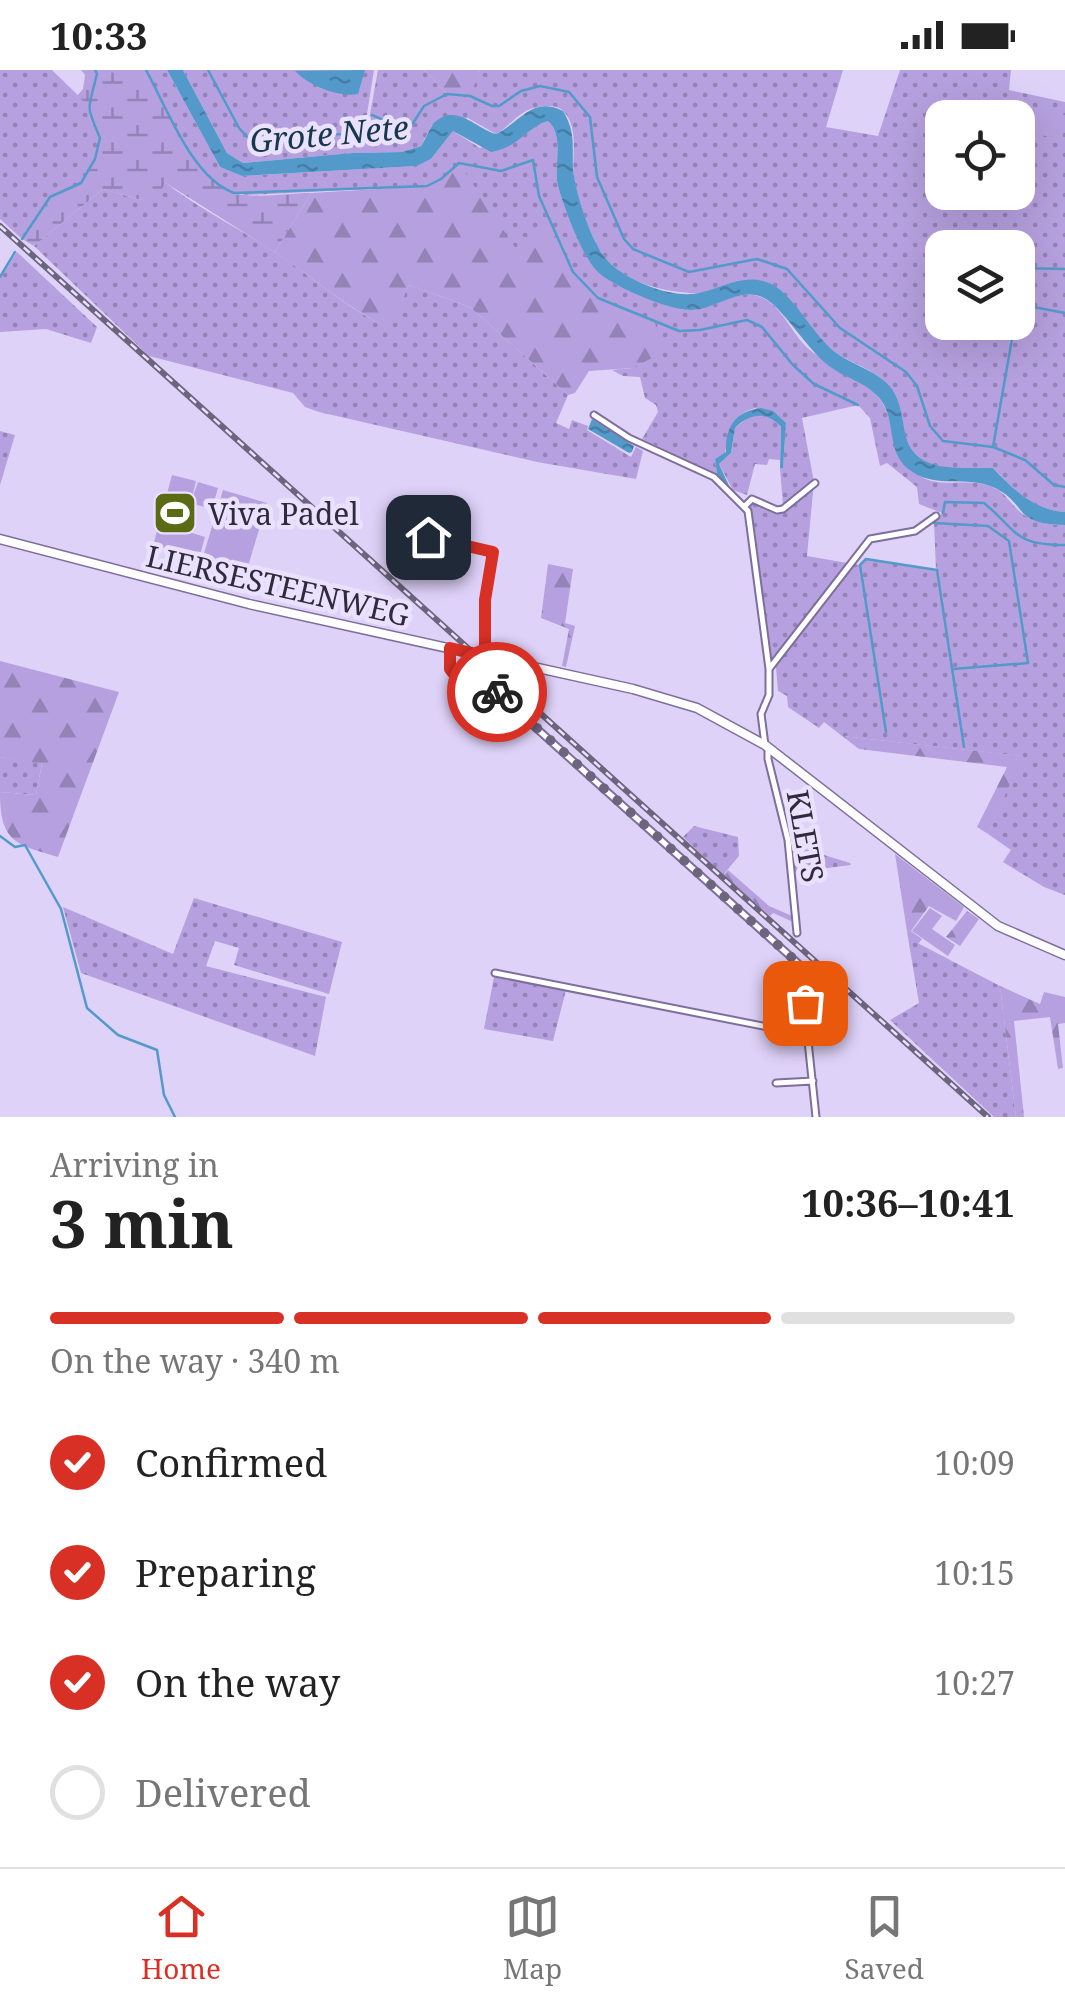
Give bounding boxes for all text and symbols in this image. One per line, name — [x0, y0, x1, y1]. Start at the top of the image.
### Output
text: 10:33 — [50, 9, 147, 61]
map controls — [925, 100, 1035, 340]
button: locate — [925, 100, 1035, 210]
water label: Grote Nete — [248, 105, 410, 161]
button: layers — [925, 230, 1035, 340]
sports icon: Viva Padel — [152, 490, 198, 536]
place label: Viva Padel — [208, 493, 359, 534]
pin — [386, 495, 471, 580]
icon: home — [401, 510, 456, 565]
street label: LIERSESTEENWEG — [142, 535, 414, 635]
courier — [447, 642, 547, 742]
icon: bike — [470, 665, 525, 720]
street label: KLETS — [778, 787, 834, 885]
pin — [763, 961, 848, 1046]
icon: bag — [778, 976, 833, 1031]
text: Arriving in — [50, 1143, 219, 1186]
text: 10:36–10:41 — [801, 1176, 1015, 1228]
text: 3 min — [50, 1179, 234, 1267]
text: On the way · 340 m — [50, 1339, 340, 1382]
icon: check — [50, 1435, 105, 1490]
text: Confirmed — [135, 1436, 327, 1488]
text: 10:09 — [934, 1441, 1015, 1484]
icon: check — [50, 1545, 105, 1600]
text: Preparing — [135, 1546, 316, 1598]
text: 10:15 — [934, 1551, 1015, 1594]
icon: check — [50, 1655, 105, 1710]
text: On the way — [135, 1656, 340, 1708]
text: 10:27 — [934, 1661, 1015, 1704]
text: Delivered — [135, 1766, 311, 1818]
tab: Home — [141, 1889, 221, 1987]
tab: Map — [503, 1889, 562, 1987]
tab: Saved — [845, 1889, 924, 1987]

